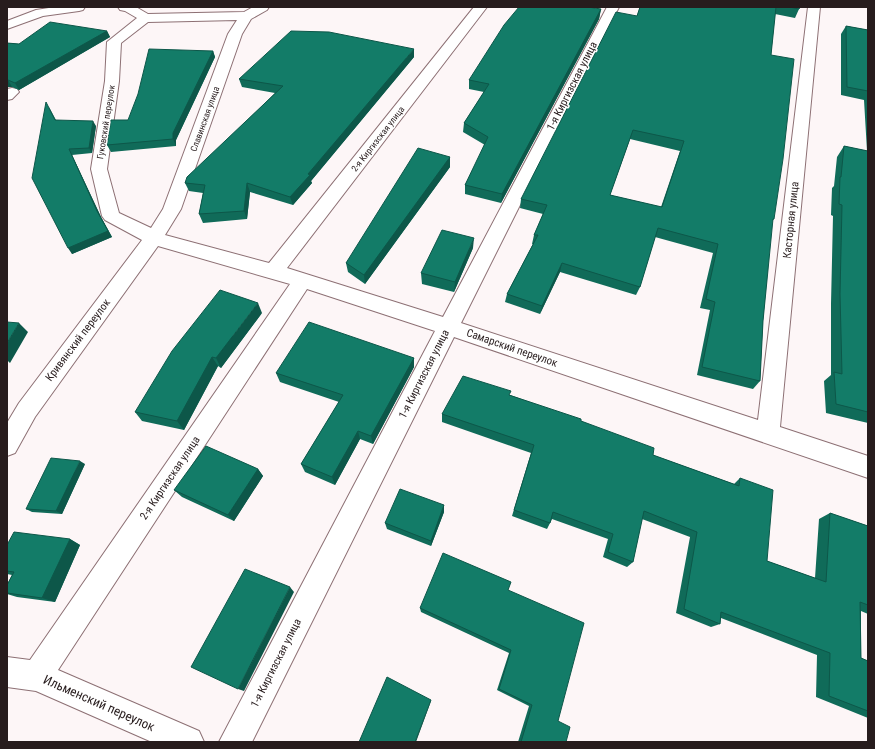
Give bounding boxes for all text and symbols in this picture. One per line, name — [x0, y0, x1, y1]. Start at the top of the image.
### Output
street label: 1-я Киргизская улица — [544, 40, 600, 132]
street label: Гуковский переулок — [95, 84, 117, 160]
street label: Славинская улица — [189, 85, 221, 153]
street label: 2-я Киргизская улица — [349, 104, 407, 174]
street label: Касторная улица — [780, 181, 802, 259]
street label: Кривянский переулок — [43, 296, 114, 384]
street label: Самарский переулок — [465, 326, 560, 370]
street label: 1-я Киргизская улица — [396, 328, 452, 420]
street label: 2-я Киргизская улица — [137, 434, 203, 522]
street label: 1-я Киргизская улица — [248, 617, 304, 709]
street label: Ильменский переулок — [41, 672, 158, 735]

